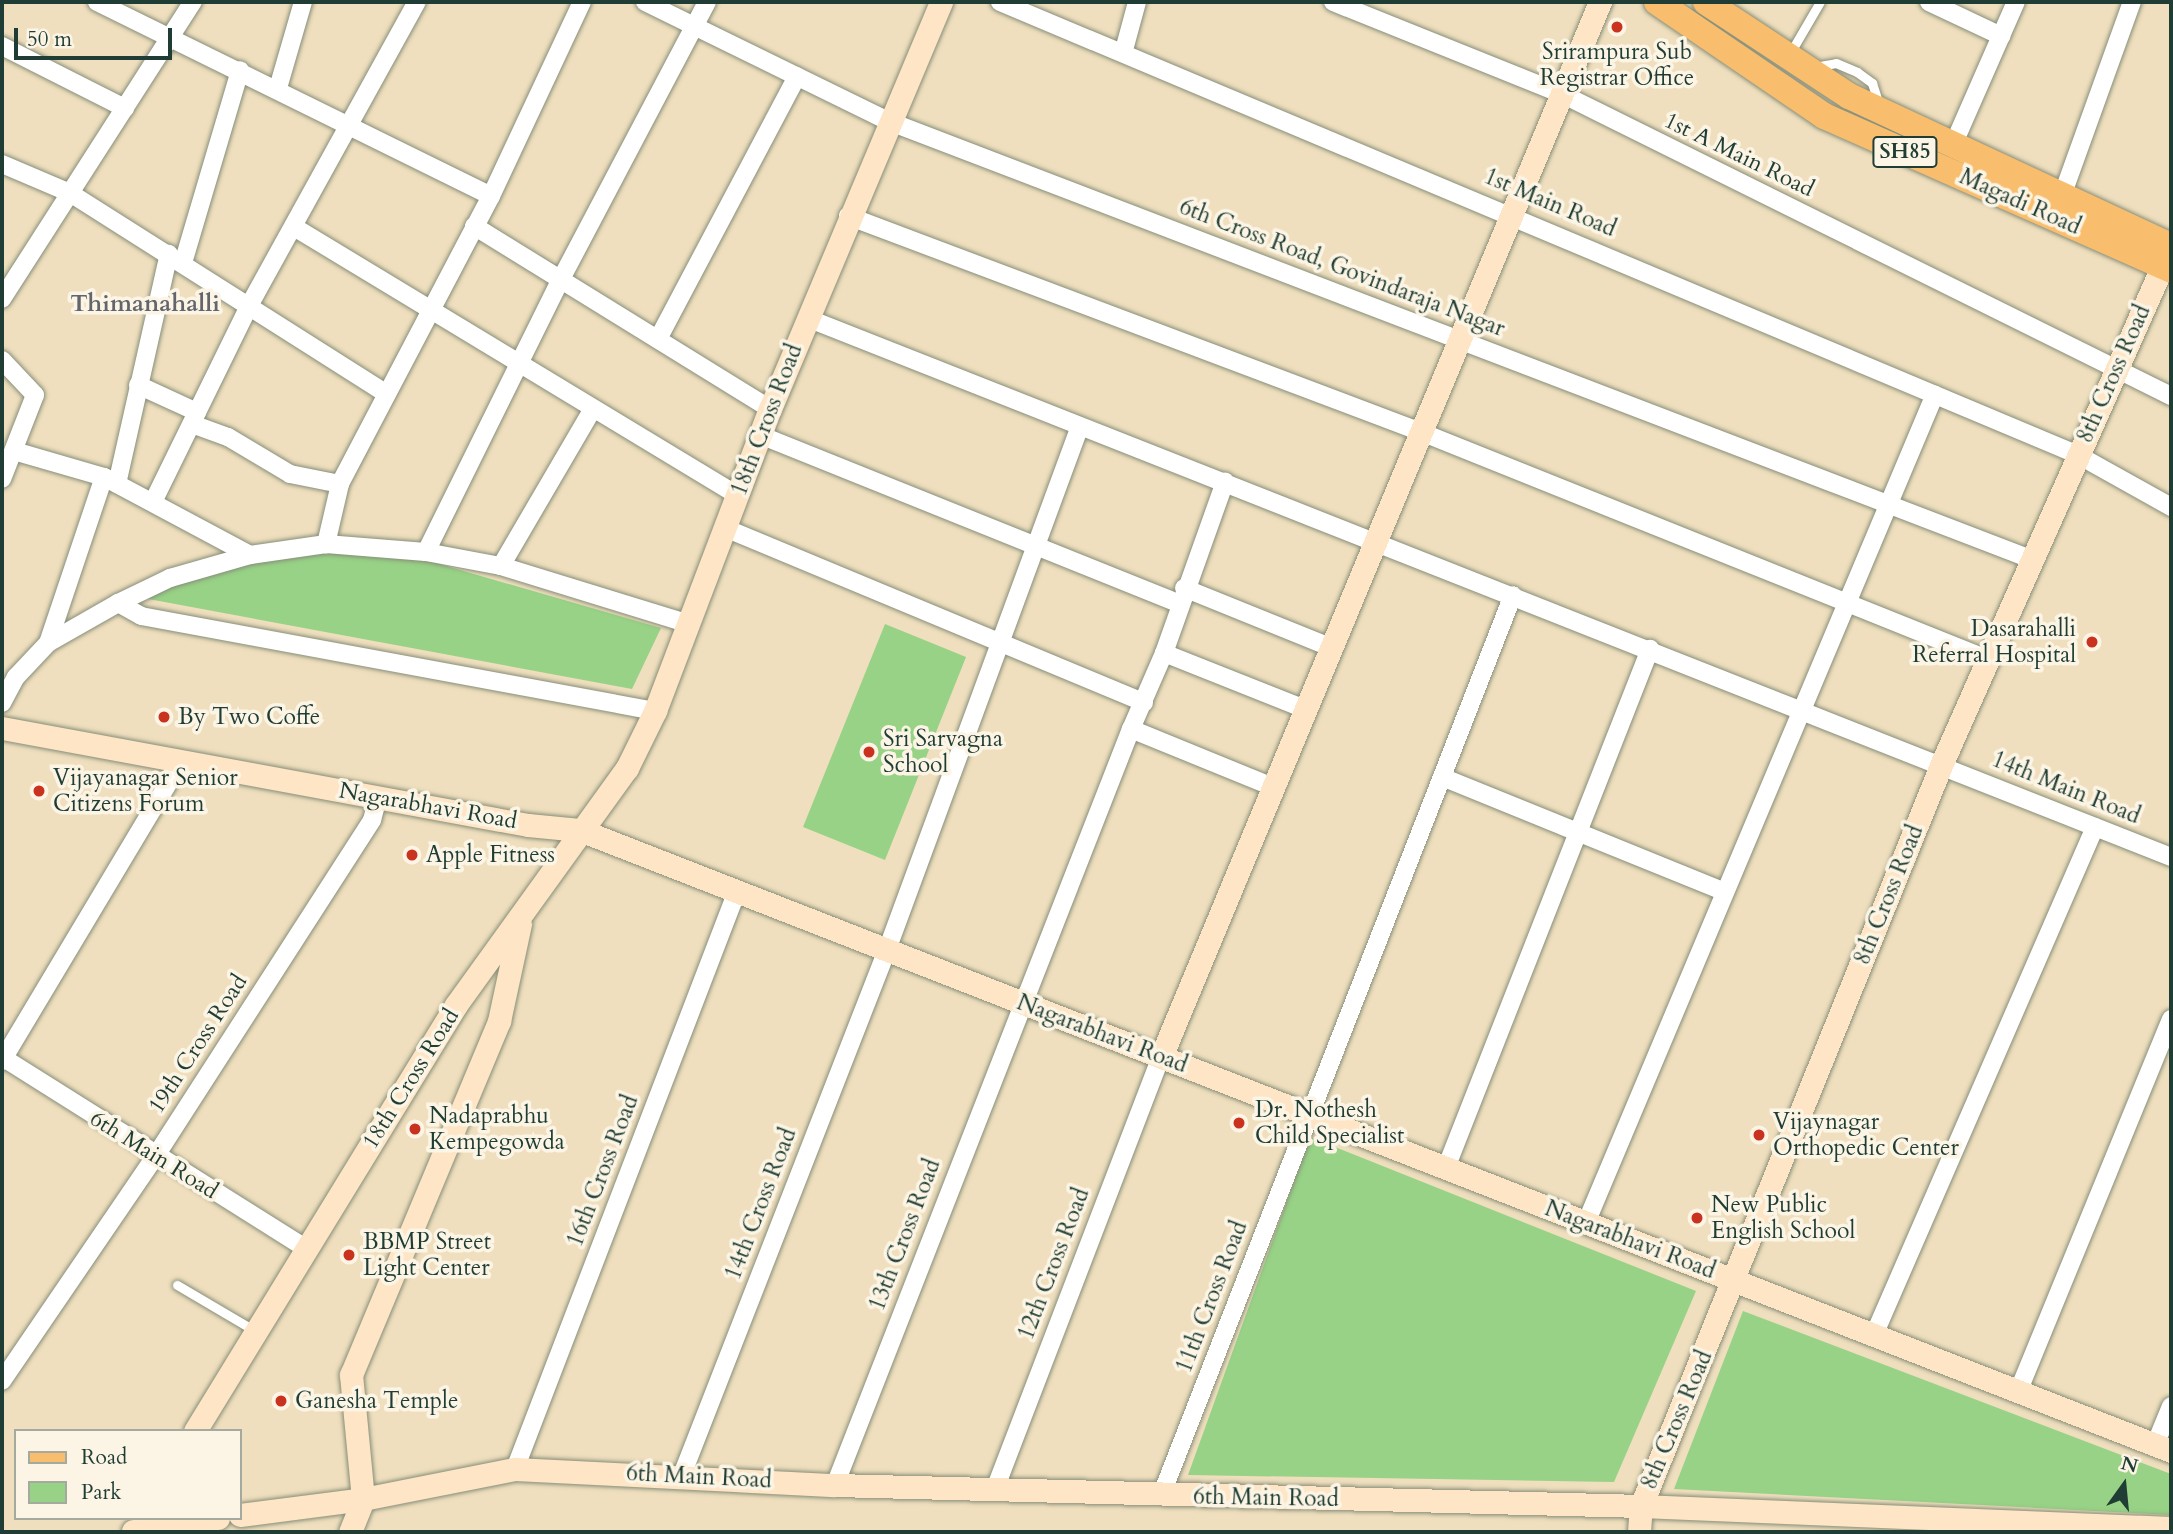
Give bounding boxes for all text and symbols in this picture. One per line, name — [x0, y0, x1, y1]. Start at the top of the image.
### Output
scale bar — [18, 14, 175, 58]
marker: Srirampura Sub Registrar Office — [1609, 19, 1625, 35]
text: 50 m — [27, 25, 72, 54]
place label: Srirampura Sub Registrar Office — [1540, 38, 1694, 92]
street label: 1st A Main Road — [1660, 107, 1818, 203]
road number: SH85 — [1872, 134, 1938, 170]
street label: 1st Main Road — [1480, 163, 1620, 243]
street label: Magadi Road — [1955, 163, 2085, 241]
street label: 6th Cross Road, Govindaraja Nagar — [1176, 193, 1508, 343]
district label: Thimanahalli — [70, 290, 220, 318]
street label: 8th Cross Road — [2071, 301, 2157, 447]
street label: 18th Cross Road — [725, 340, 809, 500]
place label: Dasarahalli Referral Hospital — [1912, 615, 2076, 669]
marker: Dasarahalli Referral Hospital — [2082, 632, 2102, 652]
place label: By Two Coffe — [178, 703, 320, 731]
marker: By Two Coffe — [156, 709, 172, 725]
place label: Sri Sarvagna School — [883, 725, 1003, 779]
marker: Sri Sarvagna School — [861, 744, 877, 760]
street label: 14th Main Road — [1988, 746, 2144, 830]
place label: Vijayanagar Senior Citizens Forum — [53, 764, 238, 818]
street label: Nagarabhavi Road — [337, 777, 519, 835]
marker: Vijayanagar Senior Citizens Forum — [31, 783, 47, 799]
street label: 8th Cross Road — [1848, 821, 1930, 969]
place label: Apple Fitness — [426, 841, 555, 869]
marker: Apple Fitness — [404, 847, 420, 863]
street label: 19th Cross Road — [143, 969, 253, 1119]
street label: Nagarabhavi Road — [1013, 989, 1191, 1079]
street label: 18th Cross Road — [357, 1004, 465, 1154]
street label: 16th Cross Road — [561, 1091, 645, 1251]
place label: Dr. Nothesh Child Specialist — [1255, 1096, 1404, 1150]
place label: Nadaprabhu Kempegowda — [429, 1102, 565, 1156]
street label: 6th Main Road — [85, 1105, 223, 1205]
place label: Vijaynagar Orthopedic Center — [1773, 1108, 1959, 1162]
marker: Dr. Nothesh Child Specialist — [1229, 1113, 1249, 1133]
marker: Nadaprabhu Kempegowda — [407, 1121, 423, 1137]
street label: 14th Cross Road — [719, 1124, 803, 1284]
marker: Vijaynagar Orthopedic Center — [1751, 1127, 1767, 1143]
street label: 13th Cross Road — [863, 1155, 947, 1315]
street label: 12th Cross Road — [1012, 1184, 1096, 1344]
place label: New Public English School — [1711, 1191, 1855, 1245]
street label: Nagarabhavi Road — [1541, 1195, 1719, 1285]
marker: New Public English School — [1689, 1210, 1705, 1226]
street label: 11th Cross Road — [1170, 1217, 1254, 1377]
place label: BBMP Street Light Center — [363, 1228, 491, 1282]
marker: BBMP Street Light Center — [341, 1247, 357, 1263]
street label: 8th Cross Road — [1635, 1346, 1719, 1494]
place label: Ganesha Temple — [295, 1387, 458, 1415]
marker: Ganesha Temple — [273, 1393, 289, 1409]
legend — [14, 1429, 242, 1520]
text: Road — [81, 1443, 127, 1472]
north arrow — [2089, 1450, 2159, 1520]
text: N — [2118, 1450, 2141, 1479]
street label: 6th Main Road — [626, 1459, 772, 1495]
text: Park — [81, 1478, 121, 1507]
street label: 6th Main Road — [1193, 1483, 1339, 1513]

